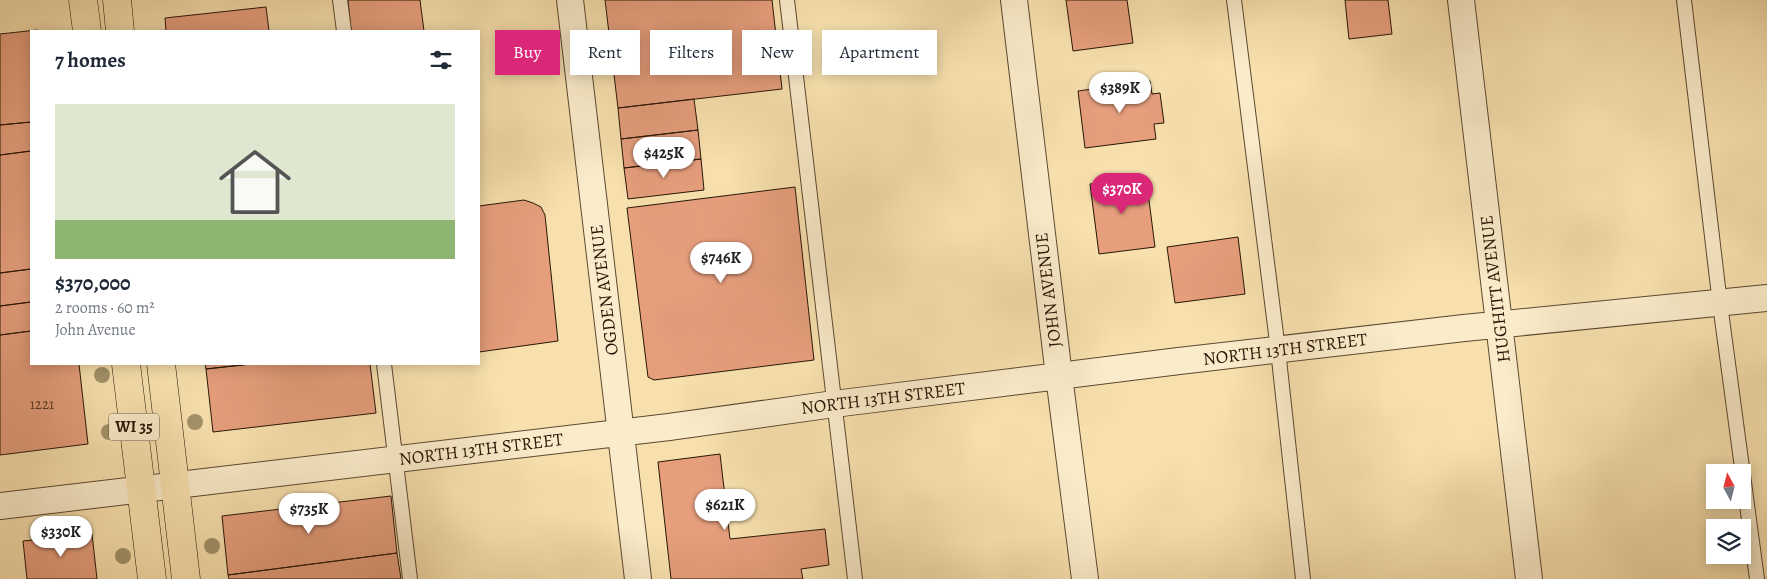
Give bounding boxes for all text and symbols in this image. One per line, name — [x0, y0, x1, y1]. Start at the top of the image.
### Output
chip: Buy — [495, 30, 560, 75]
chip: Rent — [570, 30, 640, 75]
chip: Filters — [650, 30, 732, 75]
chip: New — [742, 30, 812, 75]
chip: Apartment — [822, 30, 937, 75]
text: 7 homes — [55, 46, 126, 74]
icon: filters — [427, 46, 455, 74]
pin: $389K — [1085, 72, 1155, 114]
text: $389K — [1100, 77, 1140, 99]
pin: $425K — [629, 136, 699, 179]
icon: home — [210, 137, 300, 227]
text: $425K — [644, 142, 684, 164]
pin: $370K — [1087, 172, 1157, 215]
text: $370K — [1102, 178, 1142, 200]
street label: HUGHITT AVENUE — [1474, 214, 1516, 364]
street label: OGDEN AVENUE — [584, 223, 624, 357]
street label: JOHN AVENUE — [1029, 231, 1067, 349]
pin: $746K — [686, 242, 756, 284]
text: $746K — [701, 247, 741, 269]
text: $370,000 — [55, 269, 131, 297]
text: 2 rooms · 60 m² — [55, 297, 155, 319]
text: John Avenue — [55, 319, 136, 341]
street label: NORTH 13TH STREET — [1201, 327, 1369, 371]
street label: NORTH 13TH STREET — [799, 376, 967, 420]
house number: 1221 — [30, 394, 54, 414]
road number: WI 35 — [109, 414, 159, 441]
street label: NORTH 13TH STREET — [397, 427, 565, 471]
north arrow — [1706, 464, 1751, 509]
map controls — [1706, 464, 1751, 564]
pin: $621K — [690, 488, 760, 531]
pin: $735K — [274, 492, 344, 535]
text: $621K — [706, 494, 744, 516]
text: $735K — [290, 498, 328, 520]
pin: $330K — [26, 516, 96, 558]
button: layers — [1706, 519, 1751, 564]
text: $330K — [41, 521, 81, 543]

